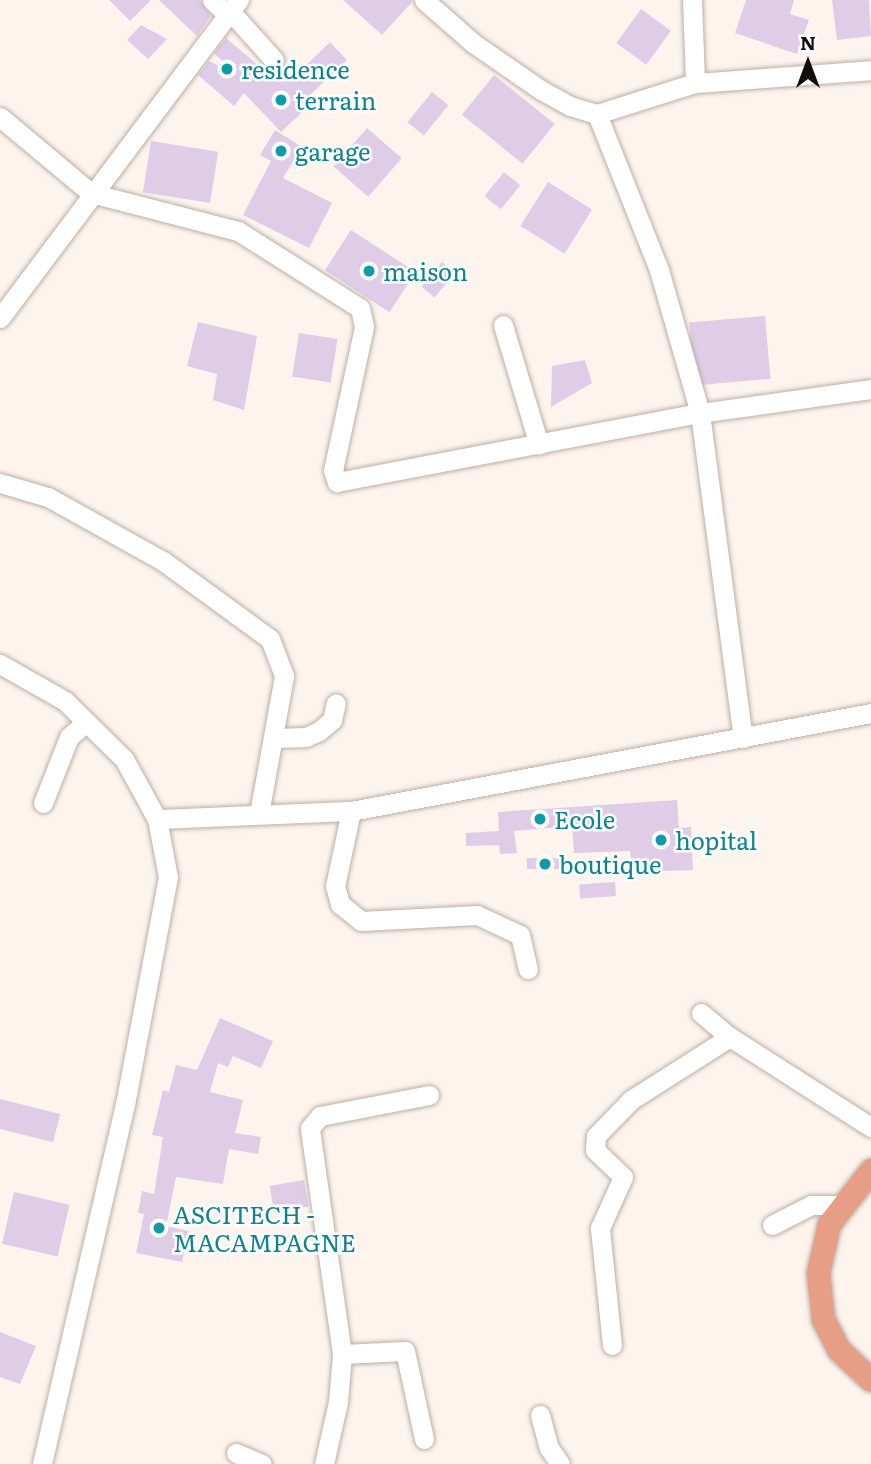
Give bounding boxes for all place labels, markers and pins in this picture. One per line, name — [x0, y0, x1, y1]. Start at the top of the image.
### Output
place label: residence — [241, 55, 350, 83]
marker: residence — [219, 61, 235, 77]
place label: terrain — [295, 86, 376, 114]
marker: terrain — [273, 92, 289, 108]
place label: garage — [295, 137, 371, 165]
marker: garage — [273, 143, 289, 159]
place label: maison — [383, 257, 468, 285]
marker: maison — [361, 263, 377, 279]
place label: Ecole — [554, 805, 615, 833]
marker: Ecole — [532, 811, 548, 827]
place label: hopital — [675, 826, 757, 854]
marker: hopital — [653, 832, 669, 848]
place label: boutique — [559, 850, 662, 878]
marker: boutique — [537, 856, 553, 872]
place label: ASCITECH - MACAMPAGNE — [173, 1200, 356, 1256]
marker: ASCITECH - MACAMPAGNE — [151, 1220, 167, 1236]

